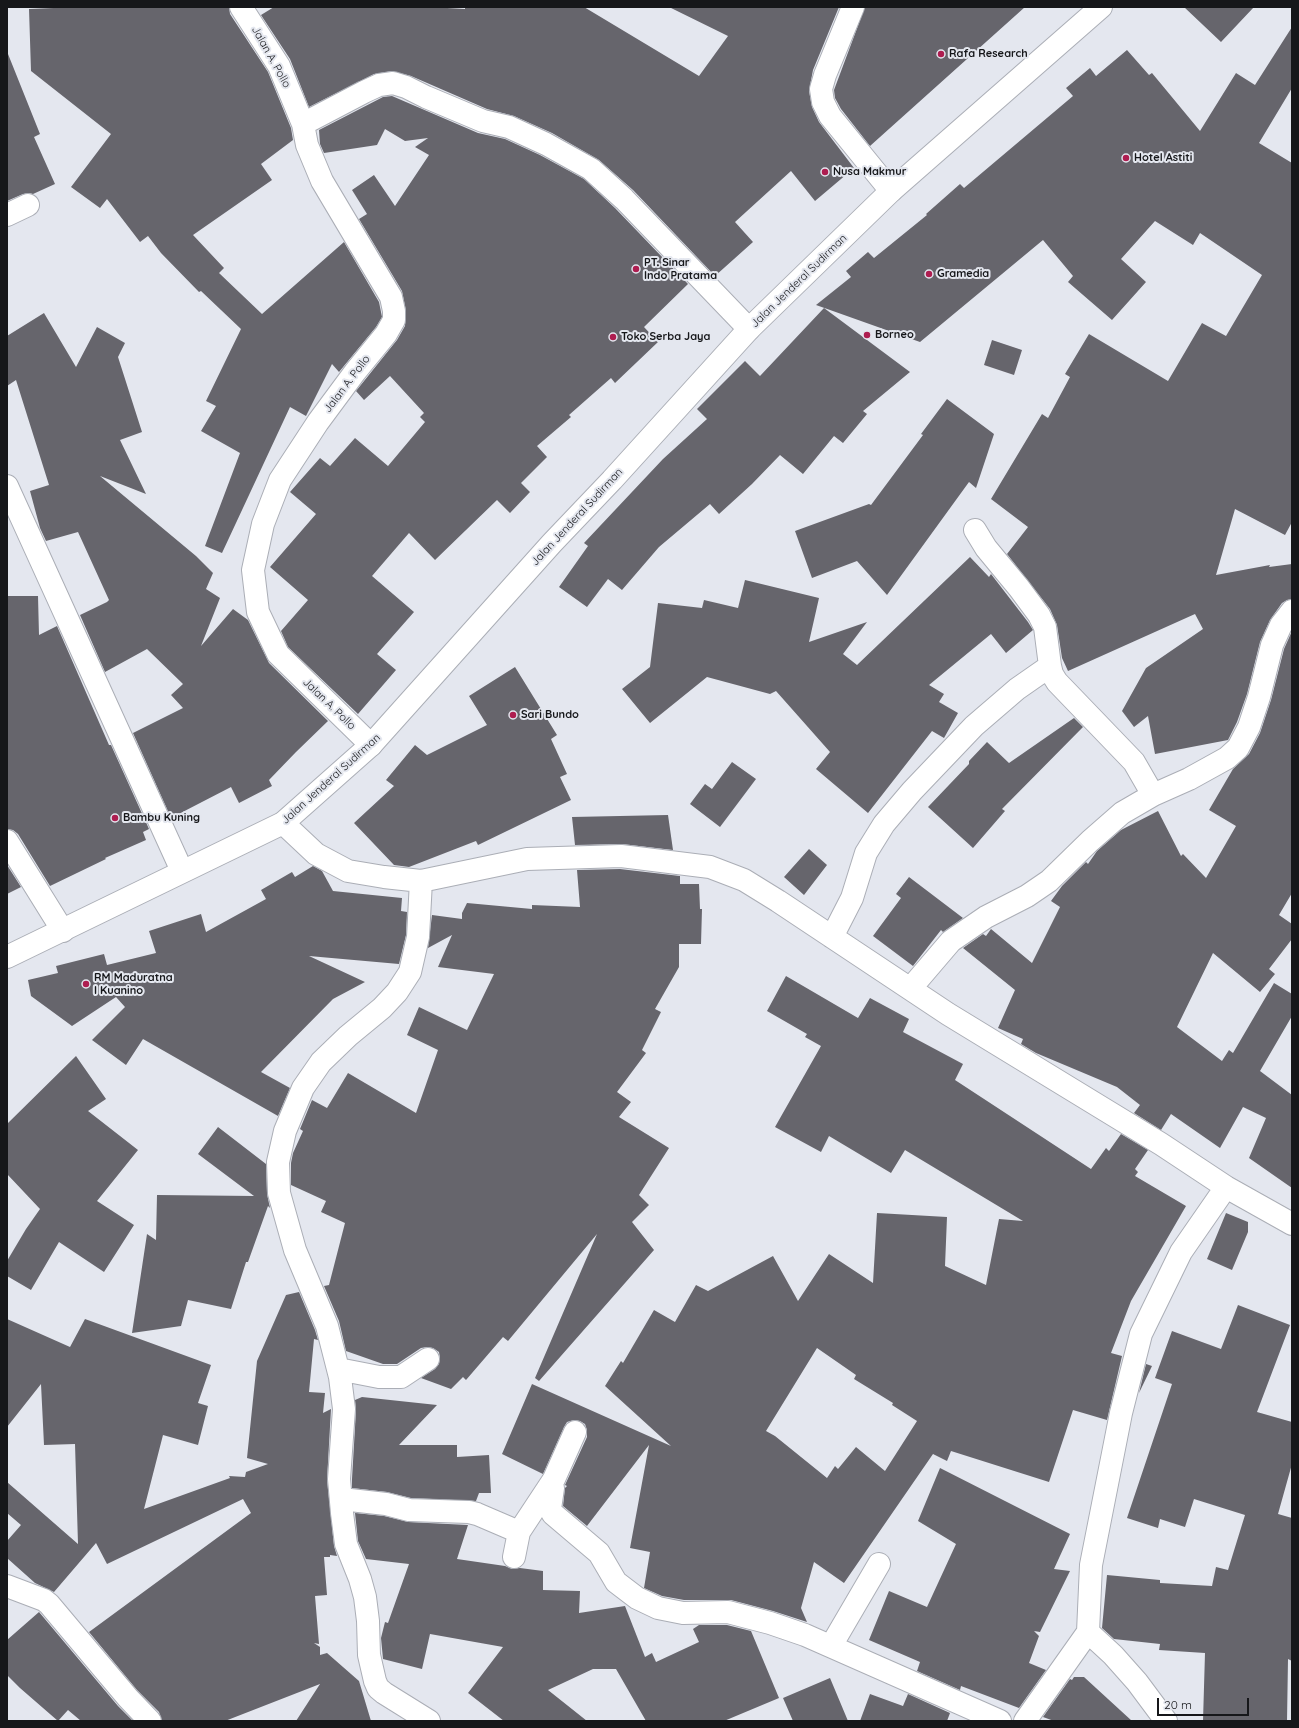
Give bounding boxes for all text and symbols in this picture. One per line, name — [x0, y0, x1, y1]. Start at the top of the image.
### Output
street label: Jalan A. Pollo — [249, 24, 293, 90]
place label: Rafa Research — [949, 47, 1028, 61]
marker: Rafa Research — [936, 49, 946, 59]
place label: Hotel Astiti — [1134, 151, 1192, 165]
marker: Hotel Astiti — [1121, 153, 1131, 163]
place label: Nusa Makmur — [833, 165, 906, 179]
marker: Nusa Makmur — [820, 167, 830, 177]
street label: Jalan Jenderal Sudirman — [748, 232, 850, 330]
place label: PT. Sinar Indo Pratama — [644, 256, 717, 282]
marker: PT. Sinar Indo Pratama — [631, 264, 641, 274]
place label: Gramedia — [937, 267, 989, 281]
marker: Gramedia — [924, 269, 934, 279]
place label: Borneo — [875, 328, 914, 342]
place label: Toko Serba Jaya — [621, 330, 710, 344]
marker: Borneo — [862, 330, 872, 340]
marker: Toko Serba Jaya — [608, 332, 618, 342]
street label: Jalan A. Pollo — [321, 353, 373, 415]
street label: Jalan Jenderal Sudirman — [528, 466, 626, 568]
street label: Jalan A. Pollo — [300, 676, 358, 732]
place label: Sari Bundo — [521, 708, 579, 722]
marker: Sari Bundo — [508, 710, 518, 720]
street label: Jalan Jenderal Sudirman — [279, 731, 383, 827]
place label: Bambu Kuning — [123, 811, 200, 825]
marker: Bambu Kuning — [110, 813, 120, 823]
place label: RM Maduratna I Kuanino — [94, 971, 173, 997]
marker: RM Maduratna I Kuanino — [81, 979, 91, 989]
scale bar — [1159, 1690, 1251, 1716]
text: 20 m — [1164, 1697, 1192, 1712]

